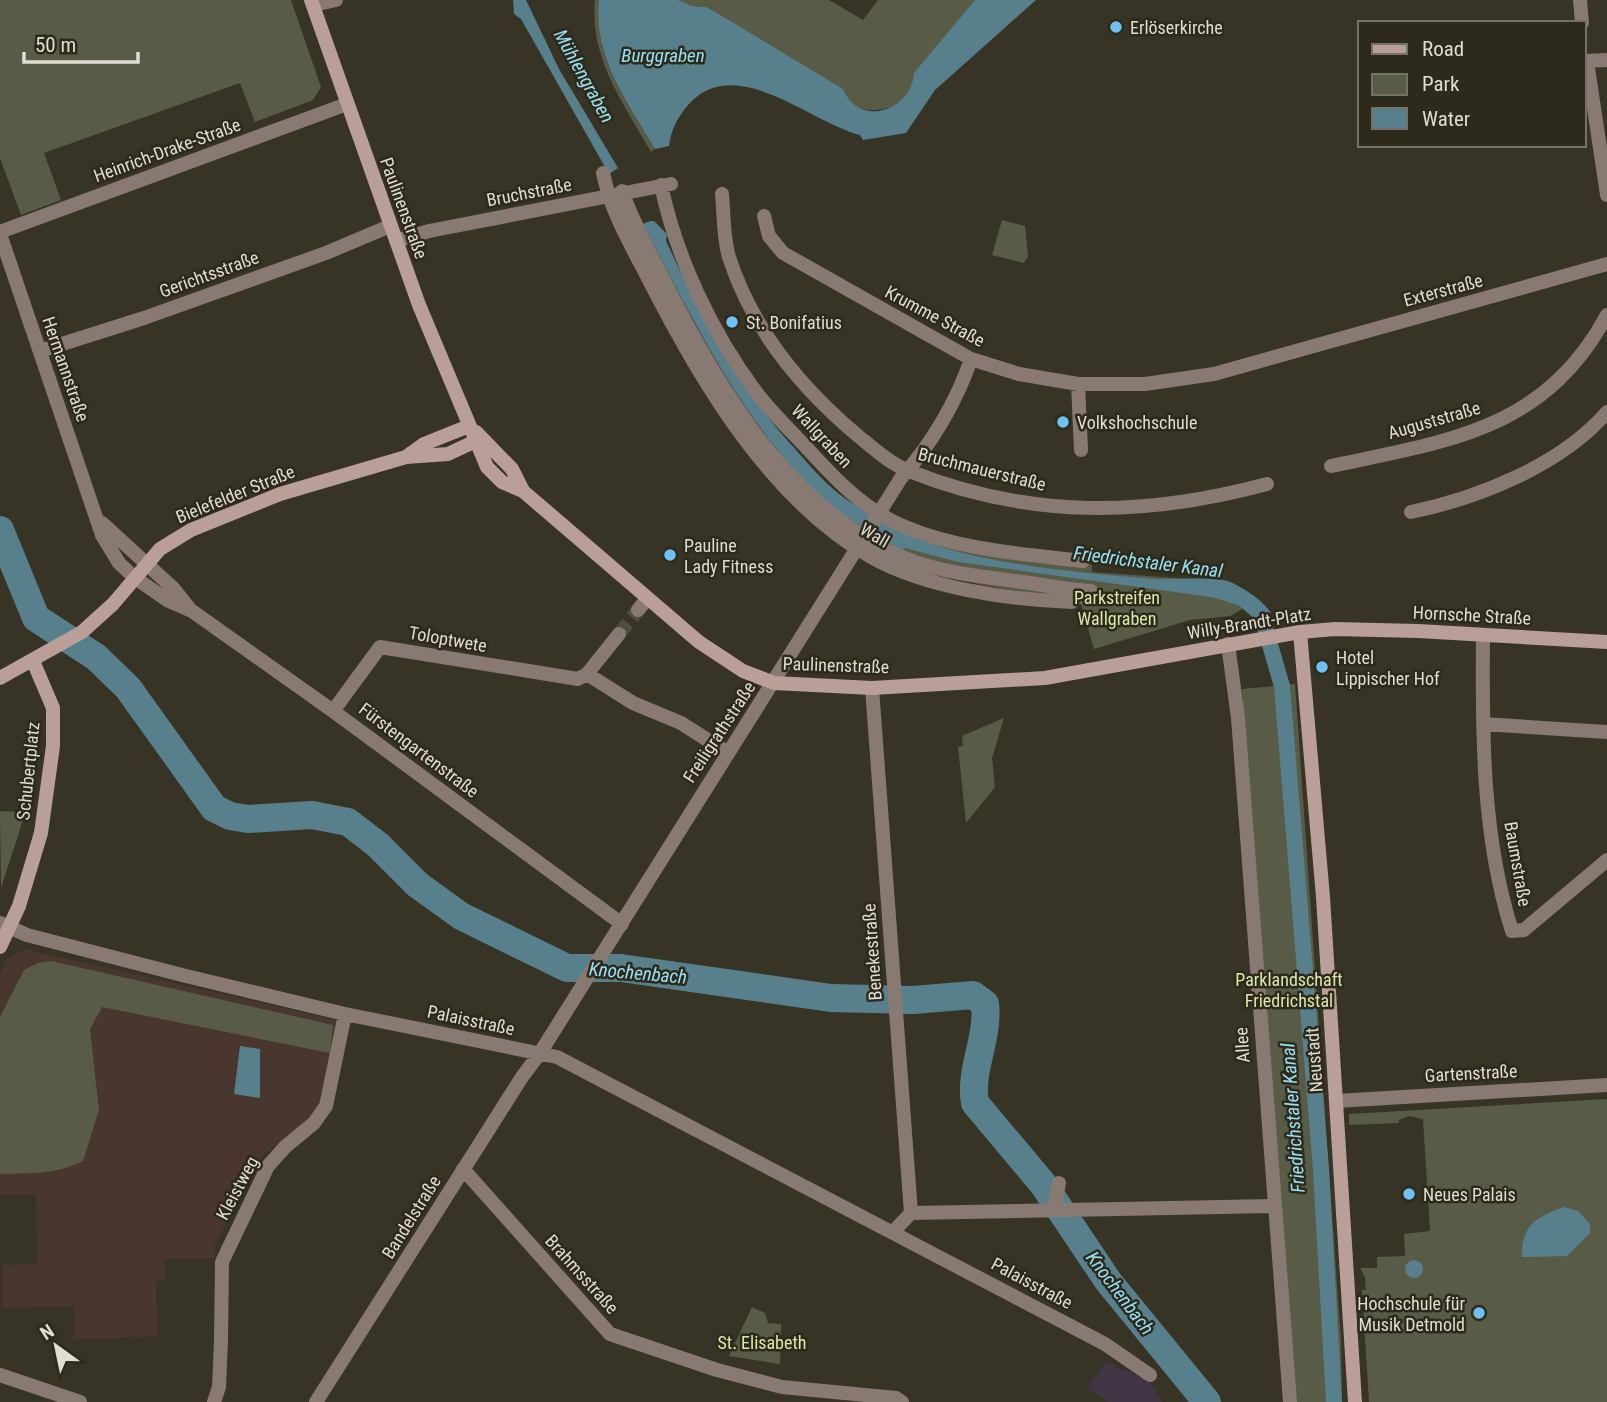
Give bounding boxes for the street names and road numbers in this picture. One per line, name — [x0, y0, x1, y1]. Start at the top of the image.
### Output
street label: Heinrich-Drake-Straße — [91, 114, 243, 186]
street label: Paulinenstraße — [376, 154, 432, 262]
street label: Bruchstraße — [485, 173, 573, 211]
street label: Gerichtsstraße — [156, 246, 262, 302]
street label: Exterstraße — [1401, 269, 1485, 311]
street label: Krumme Straße — [882, 281, 988, 351]
street label: Hermannstraße — [38, 314, 94, 424]
street label: Auguststraße — [1385, 397, 1483, 443]
street label: Wallgraben — [787, 400, 857, 472]
street label: Bruchmauerstraße — [916, 443, 1048, 495]
street label: Bielefelder Straße — [173, 461, 297, 527]
street label: Wall — [857, 518, 893, 552]
street label: Hornsche Straße — [1412, 601, 1532, 629]
street label: Willy-Brandt-Platz — [1186, 603, 1312, 643]
street label: Toloptwete — [407, 622, 489, 656]
street label: Paulinenstraße — [782, 653, 890, 677]
street label: Freiligrathstraße — [679, 677, 759, 787]
street label: Fürstengartenstraße — [355, 698, 483, 802]
street label: Schubertplatz — [12, 721, 44, 821]
street label: Baumstraße — [1500, 820, 1536, 908]
street label: Benekestraße — [858, 903, 886, 1001]
street label: Palaisstraße — [425, 1001, 517, 1039]
street label: Allee — [1230, 1027, 1254, 1063]
street label: Neustadt — [1301, 1027, 1327, 1093]
street label: Gartenstraße — [1424, 1060, 1518, 1086]
street label: Kleistweg — [212, 1153, 262, 1223]
street label: Bandelstraße — [377, 1172, 445, 1262]
street label: Brahmsstraße — [541, 1230, 623, 1318]
street label: Palaisstraße — [988, 1253, 1076, 1313]

